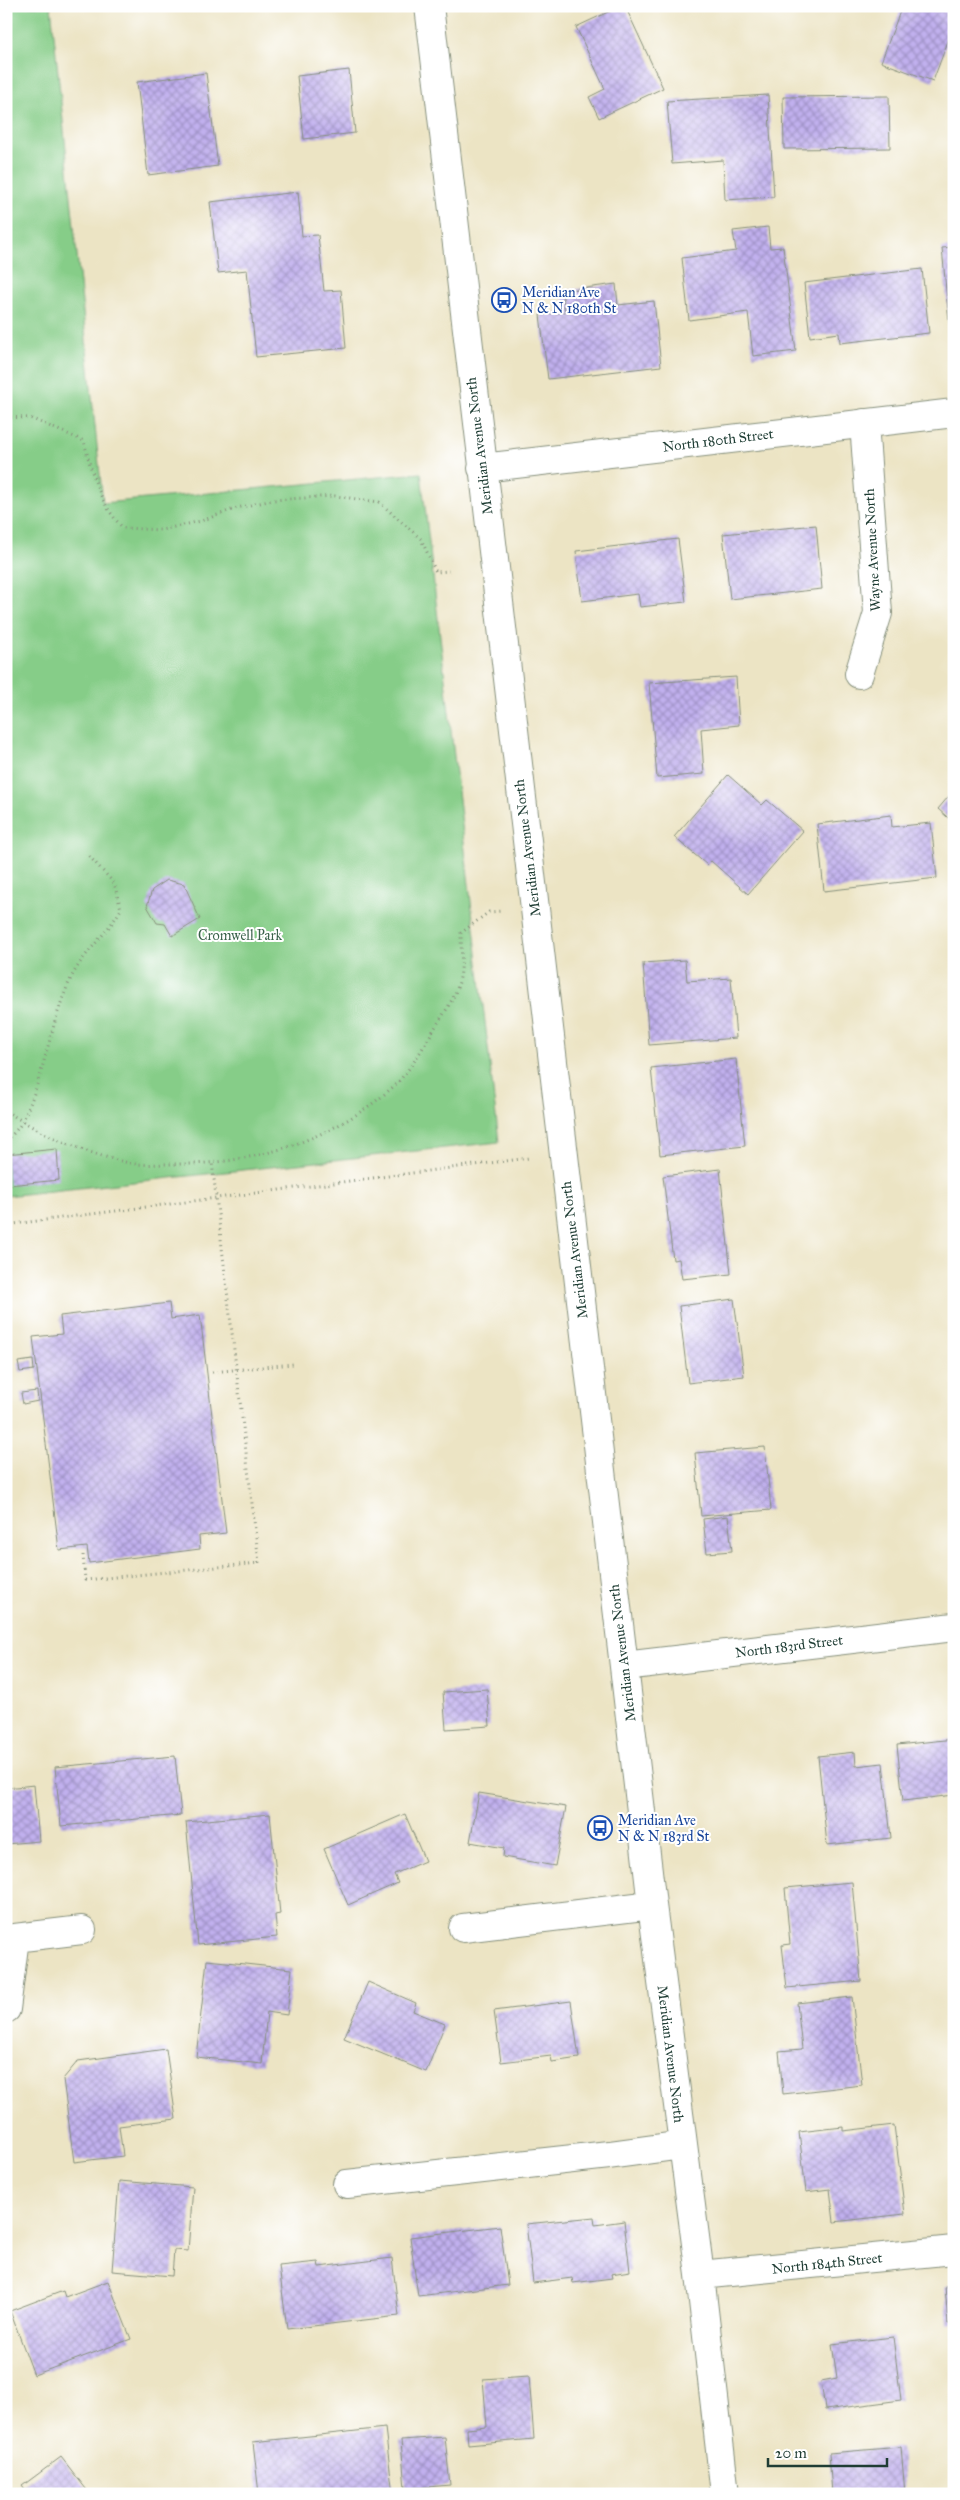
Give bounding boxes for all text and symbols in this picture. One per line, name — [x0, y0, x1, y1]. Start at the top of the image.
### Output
place label: Meridian Ave N & N 180th St — [522, 284, 617, 317]
bus stop icon: Meridian Ave N & N 180th St — [491, 287, 517, 313]
street label: Meridian Avenue North — [463, 376, 496, 516]
street label: North 180th Street — [662, 425, 774, 456]
street label: Wayne Avenue North — [861, 488, 884, 612]
street label: Meridian Avenue North — [511, 778, 544, 918]
park label: Cromwell Park — [198, 927, 283, 944]
street label: Meridian Avenue North — [558, 1180, 591, 1320]
street label: Meridian Avenue North — [606, 1583, 639, 1723]
street label: North 183rd Street — [734, 1631, 844, 1662]
place label: Meridian Ave N & N 183rd St — [618, 1812, 710, 1845]
bus stop icon: Meridian Ave N & N 183rd St — [587, 1815, 613, 1841]
street label: Meridian Avenue North — [654, 1984, 687, 2124]
street label: North 184th Street — [771, 2249, 883, 2278]
scale bar — [768, 2435, 886, 2467]
text: 20 m — [775, 2444, 807, 2462]

